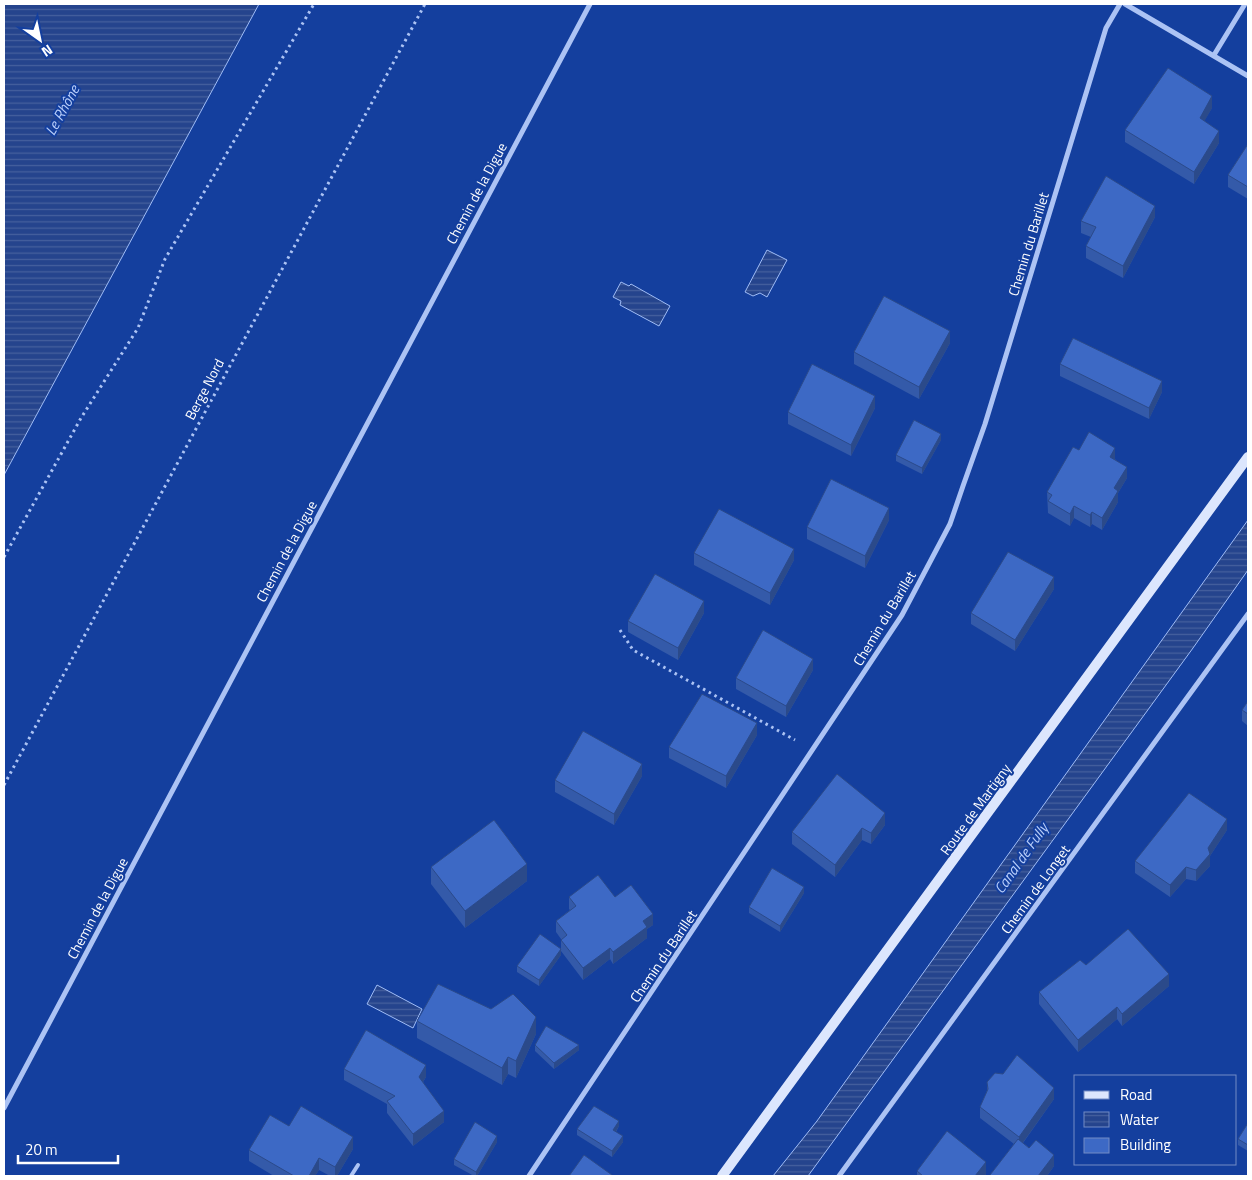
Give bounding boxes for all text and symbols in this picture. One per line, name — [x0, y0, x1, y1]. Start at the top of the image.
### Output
north arrow — [15, 15, 65, 65]
text: N — [38, 40, 57, 63]
water label: Le Rhône — [39, 80, 86, 139]
street label: Chemin de la Digue — [440, 139, 512, 247]
street label: Chemin du Barillet — [1002, 189, 1054, 298]
street label: Berge Nord — [179, 355, 229, 423]
street label: Chemin de la Digue — [250, 497, 322, 605]
street label: Chemin du Barillet — [847, 566, 921, 669]
street label: Route de Martigny — [934, 759, 1016, 859]
water label: Canal de Fully — [988, 816, 1055, 898]
street label: Chemin de Longet — [995, 840, 1075, 938]
street label: Chemin de la Digue — [61, 854, 133, 962]
street label: Chemin du Barillet — [624, 906, 702, 1006]
legend — [1074, 1075, 1237, 1165]
text: Road — [1120, 1083, 1152, 1106]
text: Water — [1120, 1108, 1159, 1131]
scale bar — [18, 1132, 118, 1164]
text: Building — [1120, 1133, 1171, 1156]
text: 20 m — [25, 1138, 58, 1161]

